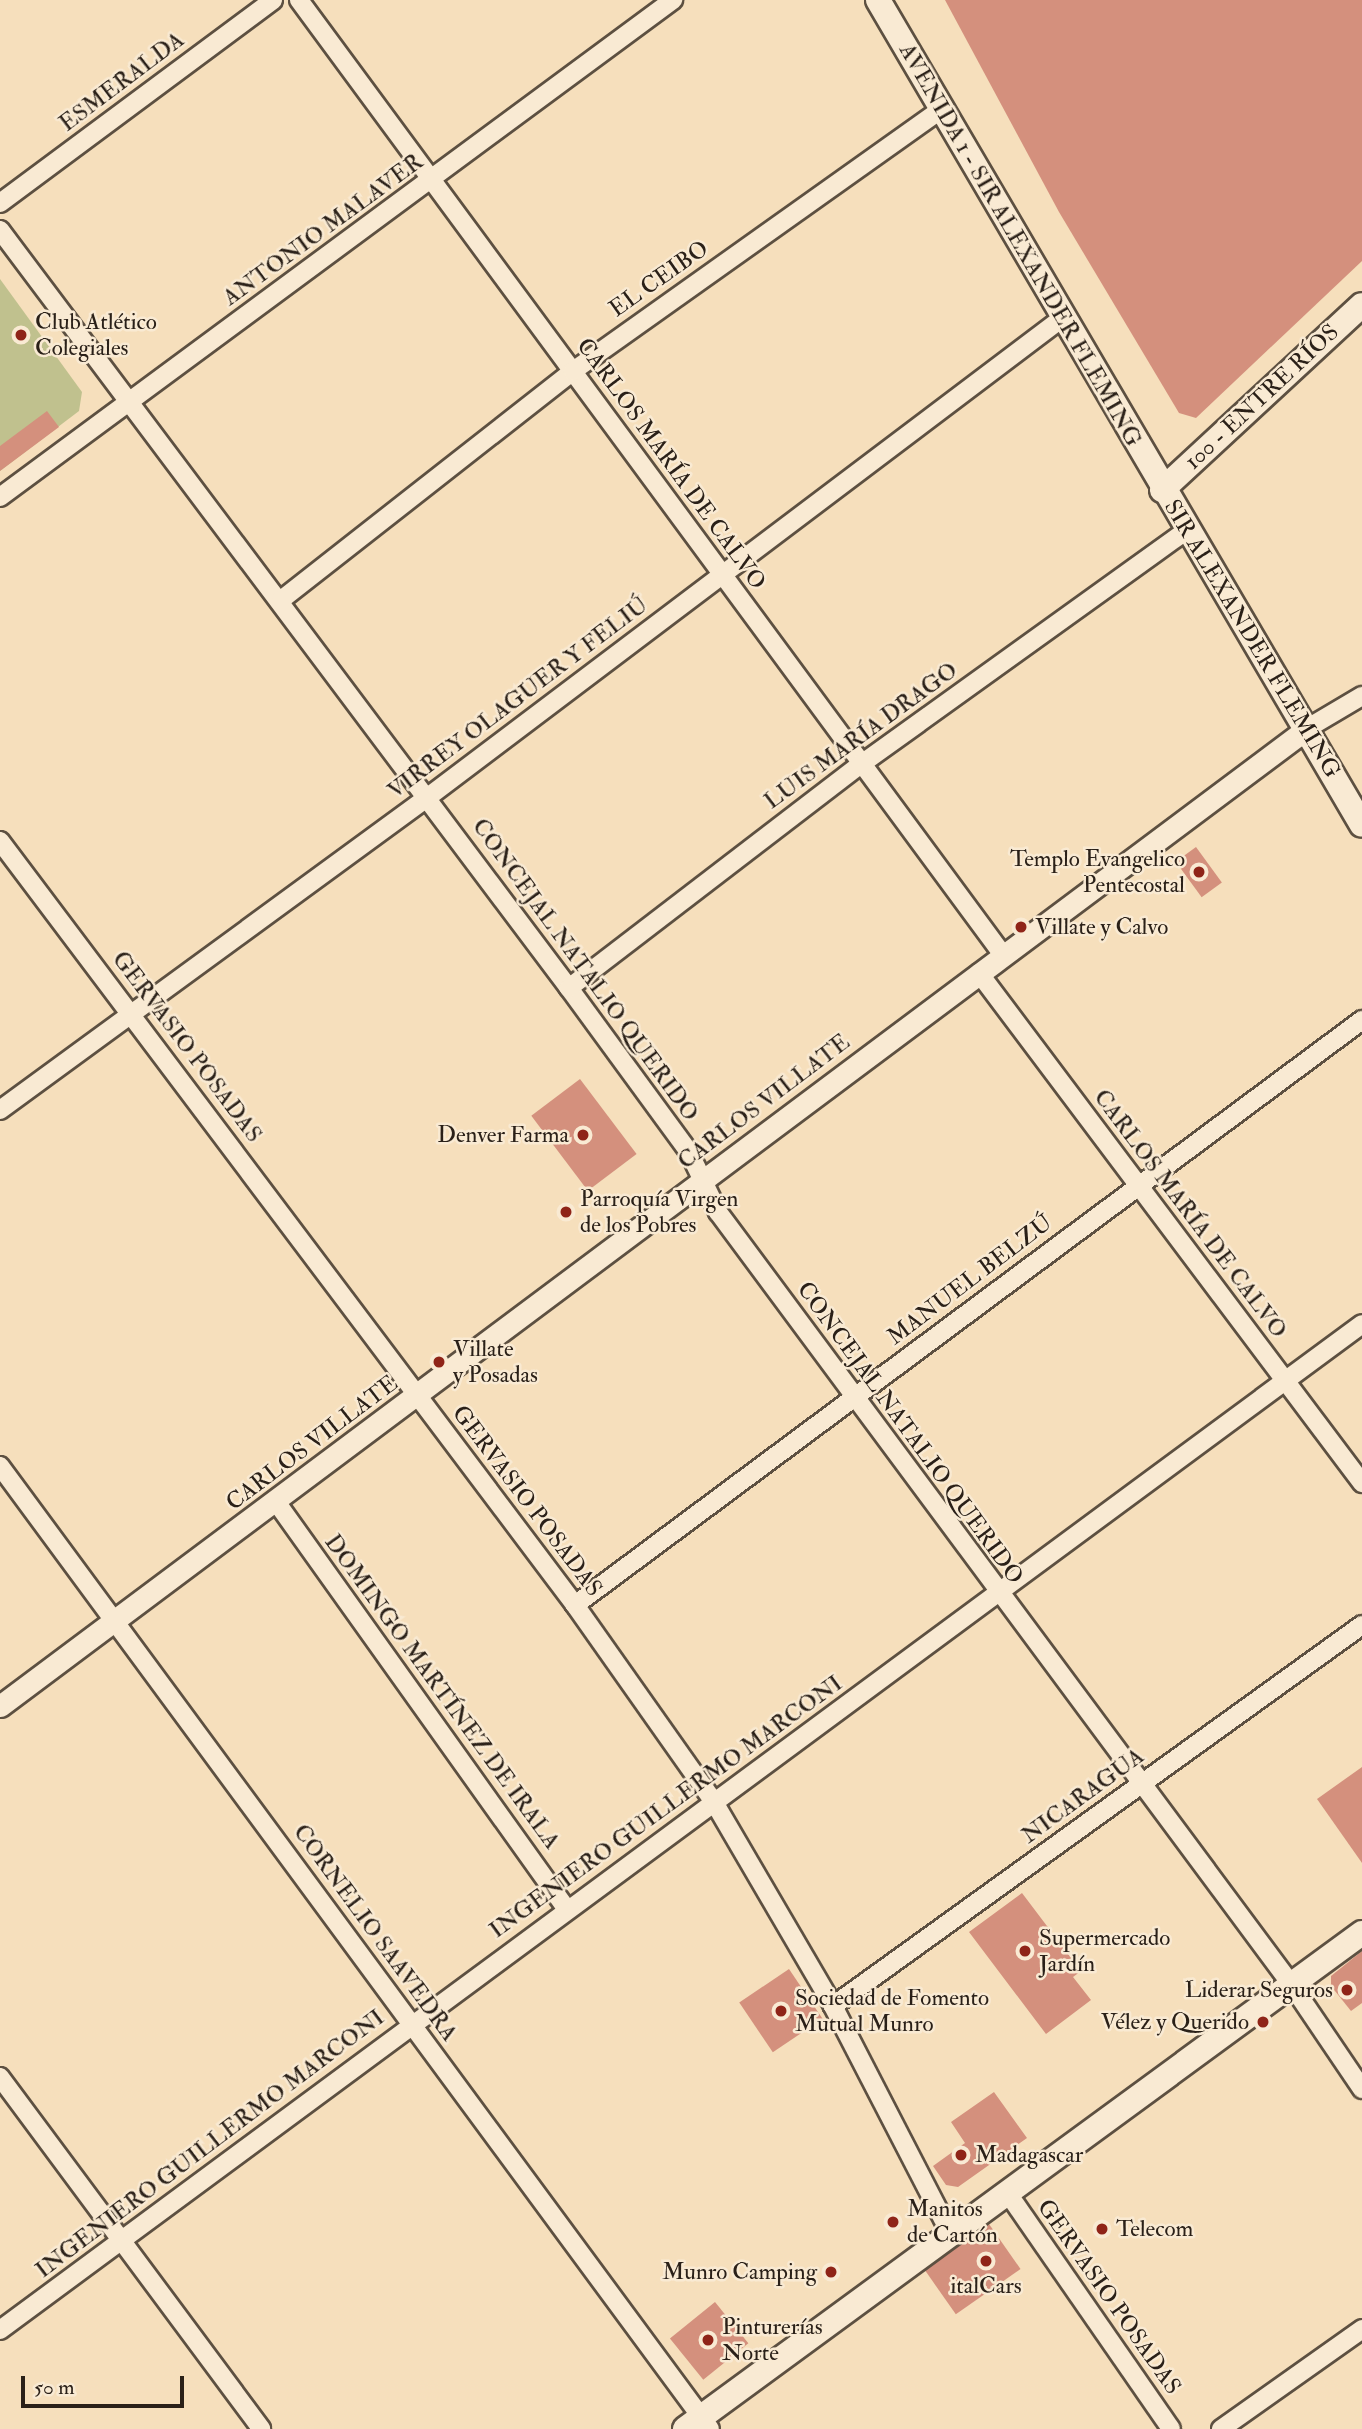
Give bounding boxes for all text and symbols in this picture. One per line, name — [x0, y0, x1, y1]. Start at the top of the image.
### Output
street label: ESMERALDA — [54, 26, 190, 138]
street label: AVENIDA 1 - SIR ALEXANDER FLEMING — [893, 39, 1147, 451]
street label: ANTONIO MALAVER — [218, 148, 428, 312]
street label: EL CEIBO — [604, 235, 714, 323]
place label: Club Atlético Colegiales — [35, 308, 157, 362]
street label: 100 - ENTRE RÍOS — [1179, 319, 1345, 475]
marker: Club Atlético Colegiales — [13, 327, 29, 343]
street label: CARLOS MARÍA DE CALVO — [571, 333, 771, 595]
street label: SIR ALEXANDER FLEMING — [1158, 495, 1346, 783]
street label: VIRREY OLAGUER Y FELIÚ — [382, 591, 654, 805]
street label: LUIS MARÍA DRAGO — [759, 657, 963, 815]
street label: CONCEJAL NATALIO QUERIDO — [466, 813, 704, 1127]
place label: Templo Evangelico Pentecostal — [1010, 845, 1185, 899]
marker: Templo Evangelico Pentecostal — [1191, 864, 1207, 880]
place label: Villate y Calvo — [1035, 913, 1168, 941]
marker: Villate y Calvo — [1013, 919, 1029, 935]
street label: GERVASIO POSADAS — [106, 946, 268, 1148]
street label: CARLOS VILLATE — [673, 1028, 855, 1176]
street label: CARLOS MARÍA DE CALVO — [1088, 1084, 1292, 1344]
place label: Denver Farma — [437, 1121, 569, 1149]
marker: Denver Farma — [575, 1127, 591, 1143]
place label: Parroquía Virgen de los Pobres — [580, 1185, 738, 1239]
marker: Parroquía Virgen de los Pobres — [558, 1204, 574, 1220]
street label: MANUEL BELZÚ — [882, 1209, 1058, 1351]
street label: CONCEJAL NATALIO QUERIDO — [791, 1276, 1029, 1590]
place label: Villate y Posadas — [453, 1335, 538, 1389]
marker: Villate y Posadas — [431, 1354, 447, 1370]
street label: CARLOS VILLATE — [221, 1369, 403, 1517]
street label: GERVASIO POSADAS — [446, 1400, 608, 1602]
street label: DOMINGO MARTÍNEZ DE IRALA — [318, 1529, 566, 1855]
street label: INGENIERO GUILLERMO MARCONI — [484, 1670, 848, 1944]
street label: NICARAGUA — [1016, 1742, 1150, 1850]
street label: CORNELIO SAAVEDRA — [287, 1819, 463, 2047]
place label: Supermercado Jardín — [1039, 1924, 1170, 1978]
marker: Supermercado Jardín — [1017, 1943, 1033, 1959]
place label: Liderar Seguros — [1185, 1976, 1333, 2004]
marker: Liderar Seguros — [1339, 1982, 1355, 1998]
place label: Sociedad de Fomento Mutual Munro — [795, 1984, 989, 2038]
marker: Sociedad de Fomento Mutual Munro — [773, 2003, 789, 2019]
street label: INGENIERO GUILLERMO MARCONI — [30, 2004, 390, 2284]
place label: Vélez y Querido — [1101, 2008, 1249, 2036]
marker: Vélez y Querido — [1255, 2014, 1271, 2030]
place label: Madagascar — [975, 2141, 1083, 2169]
marker: Madagascar — [953, 2147, 969, 2163]
street label: GERVASIO POSADAS — [1031, 2194, 1187, 2400]
place label: Manitos de Cartón — [907, 2195, 998, 2249]
marker: Manitos de Cartón — [885, 2214, 901, 2230]
place label: Telecom — [1116, 2215, 1193, 2243]
marker: Telecom — [1094, 2221, 1110, 2237]
marker: italCars — [978, 2253, 994, 2269]
place label: Munro Camping — [662, 2258, 817, 2286]
marker: Munro Camping — [823, 2264, 839, 2280]
place label: italCars — [950, 2272, 1022, 2300]
place label: Pinturerías Norte — [722, 2313, 823, 2367]
marker: Pinturerías Norte — [700, 2332, 716, 2348]
scale bar — [24, 2362, 187, 2406]
text: 50 m — [34, 2374, 75, 2401]

